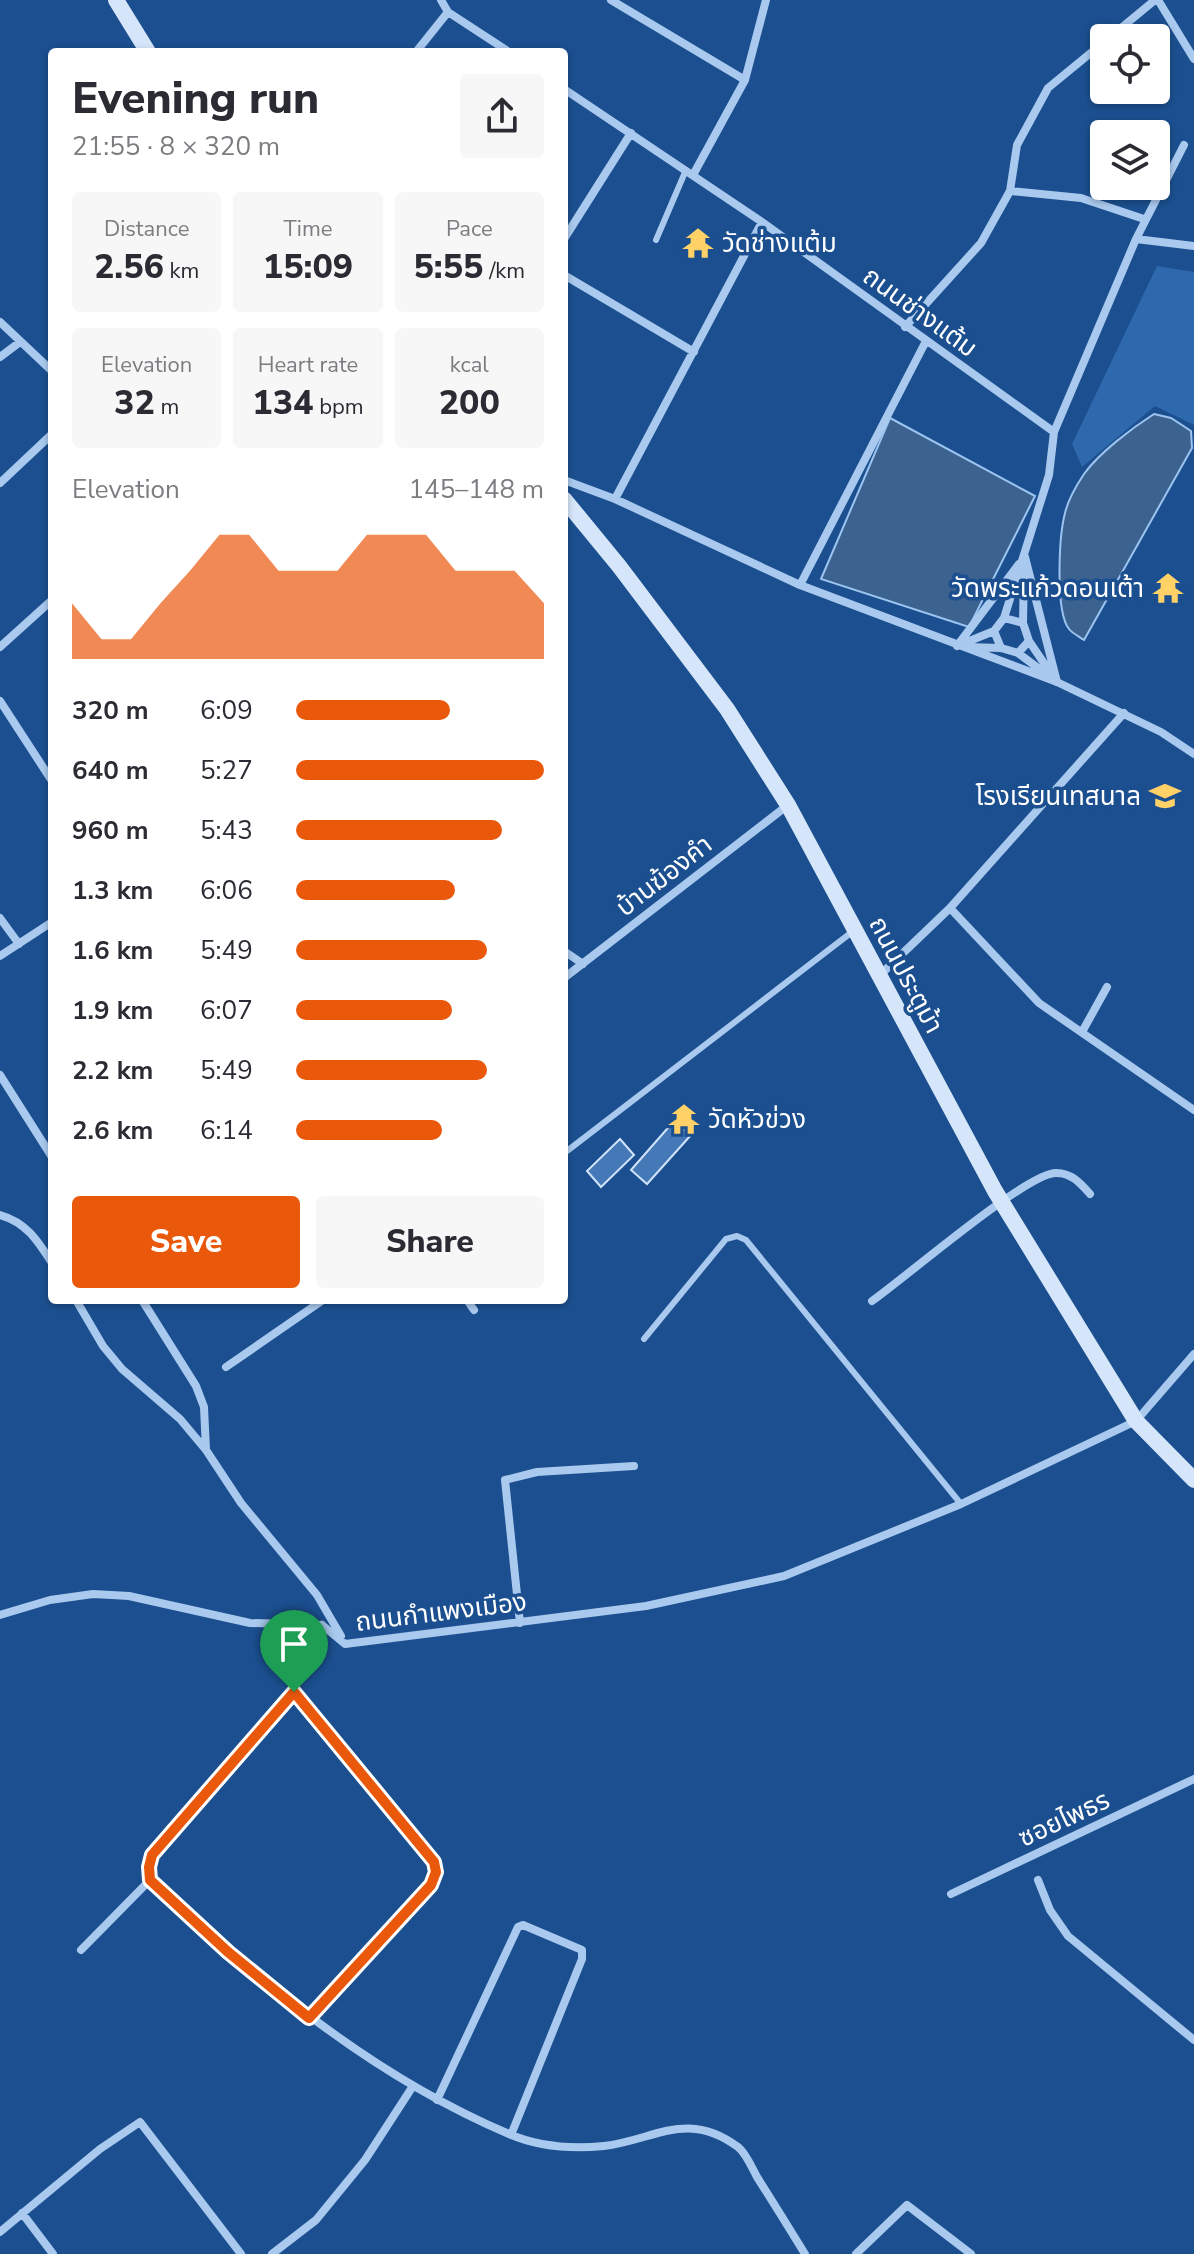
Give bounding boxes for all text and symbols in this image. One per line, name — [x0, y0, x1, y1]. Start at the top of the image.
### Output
map controls — [1090, 24, 1170, 200]
button: locate — [1090, 24, 1170, 104]
text: Evening run — [72, 69, 319, 129]
button: share — [460, 74, 544, 158]
button: layers — [1090, 120, 1170, 200]
text: 21:55 · 8 × 320 m — [72, 129, 280, 164]
text: Distance — [104, 214, 189, 244]
text: Time — [284, 214, 332, 244]
text: Pace — [446, 214, 493, 244]
temple icon: วัดช่างแต้ม — [681, 226, 715, 260]
place label: วัดช่างแต้ม — [722, 226, 837, 261]
text: 2.56 — [94, 244, 164, 290]
text: 15:09 — [263, 244, 353, 290]
text: 5:55 — [413, 244, 484, 290]
text: km — [164, 256, 199, 286]
text: /km — [484, 256, 525, 286]
street label: ถนนช่างแต้ม — [856, 259, 984, 365]
text: Elevation — [101, 350, 192, 380]
text: Heart rate — [258, 350, 358, 380]
text: kcal — [450, 350, 489, 380]
text: 32 — [114, 380, 155, 426]
text: 134 — [252, 380, 314, 426]
text: 200 — [439, 380, 500, 426]
text: m — [155, 392, 179, 422]
text: bpm — [314, 392, 364, 422]
text: Elevation — [72, 472, 180, 507]
text: 145–148 m — [408, 472, 544, 507]
place label: วัดพระแก้วดอนเต้า — [951, 571, 1144, 606]
temple icon: วัดพระแก้วดอนเต้า — [1151, 571, 1185, 605]
text: 320 m — [72, 693, 149, 728]
text: 6:09 — [200, 693, 253, 728]
text: 640 m — [72, 753, 149, 788]
text: 5:27 — [200, 753, 253, 788]
place label: โรงเรียนเทสนาล — [975, 779, 1141, 814]
school or university icon: โรงเรียนเทสนาล — [1148, 779, 1182, 813]
text: 960 m — [72, 813, 149, 848]
text: 5:43 — [200, 813, 253, 848]
street label: บ้านฆ้องคำ — [609, 827, 719, 925]
text: 1.3 km — [72, 873, 153, 908]
text: 6:06 — [200, 873, 253, 908]
street label: ถนนประตูม้า — [861, 910, 951, 1040]
text: 1.6 km — [72, 933, 153, 968]
text: 5:49 — [200, 933, 253, 968]
text: 1.9 km — [72, 993, 153, 1028]
text: 6:07 — [200, 993, 253, 1028]
text: 2.2 km — [72, 1053, 153, 1088]
text: 5:49 — [200, 1053, 253, 1088]
temple icon: วัดหัวข่วง — [667, 1102, 701, 1136]
place label: วัดหัวข่วง — [708, 1102, 806, 1137]
text: 2.6 km — [72, 1113, 153, 1148]
text: 6:14 — [200, 1113, 253, 1148]
button: Save — [72, 1196, 300, 1288]
button: Share — [316, 1196, 544, 1288]
street label: ถนนกำแพงเมือง — [353, 1584, 529, 1640]
pin — [260, 1610, 328, 1692]
icon: arrive — [272, 1622, 316, 1666]
street label: ซอยไพธร — [1013, 1783, 1115, 1855]

